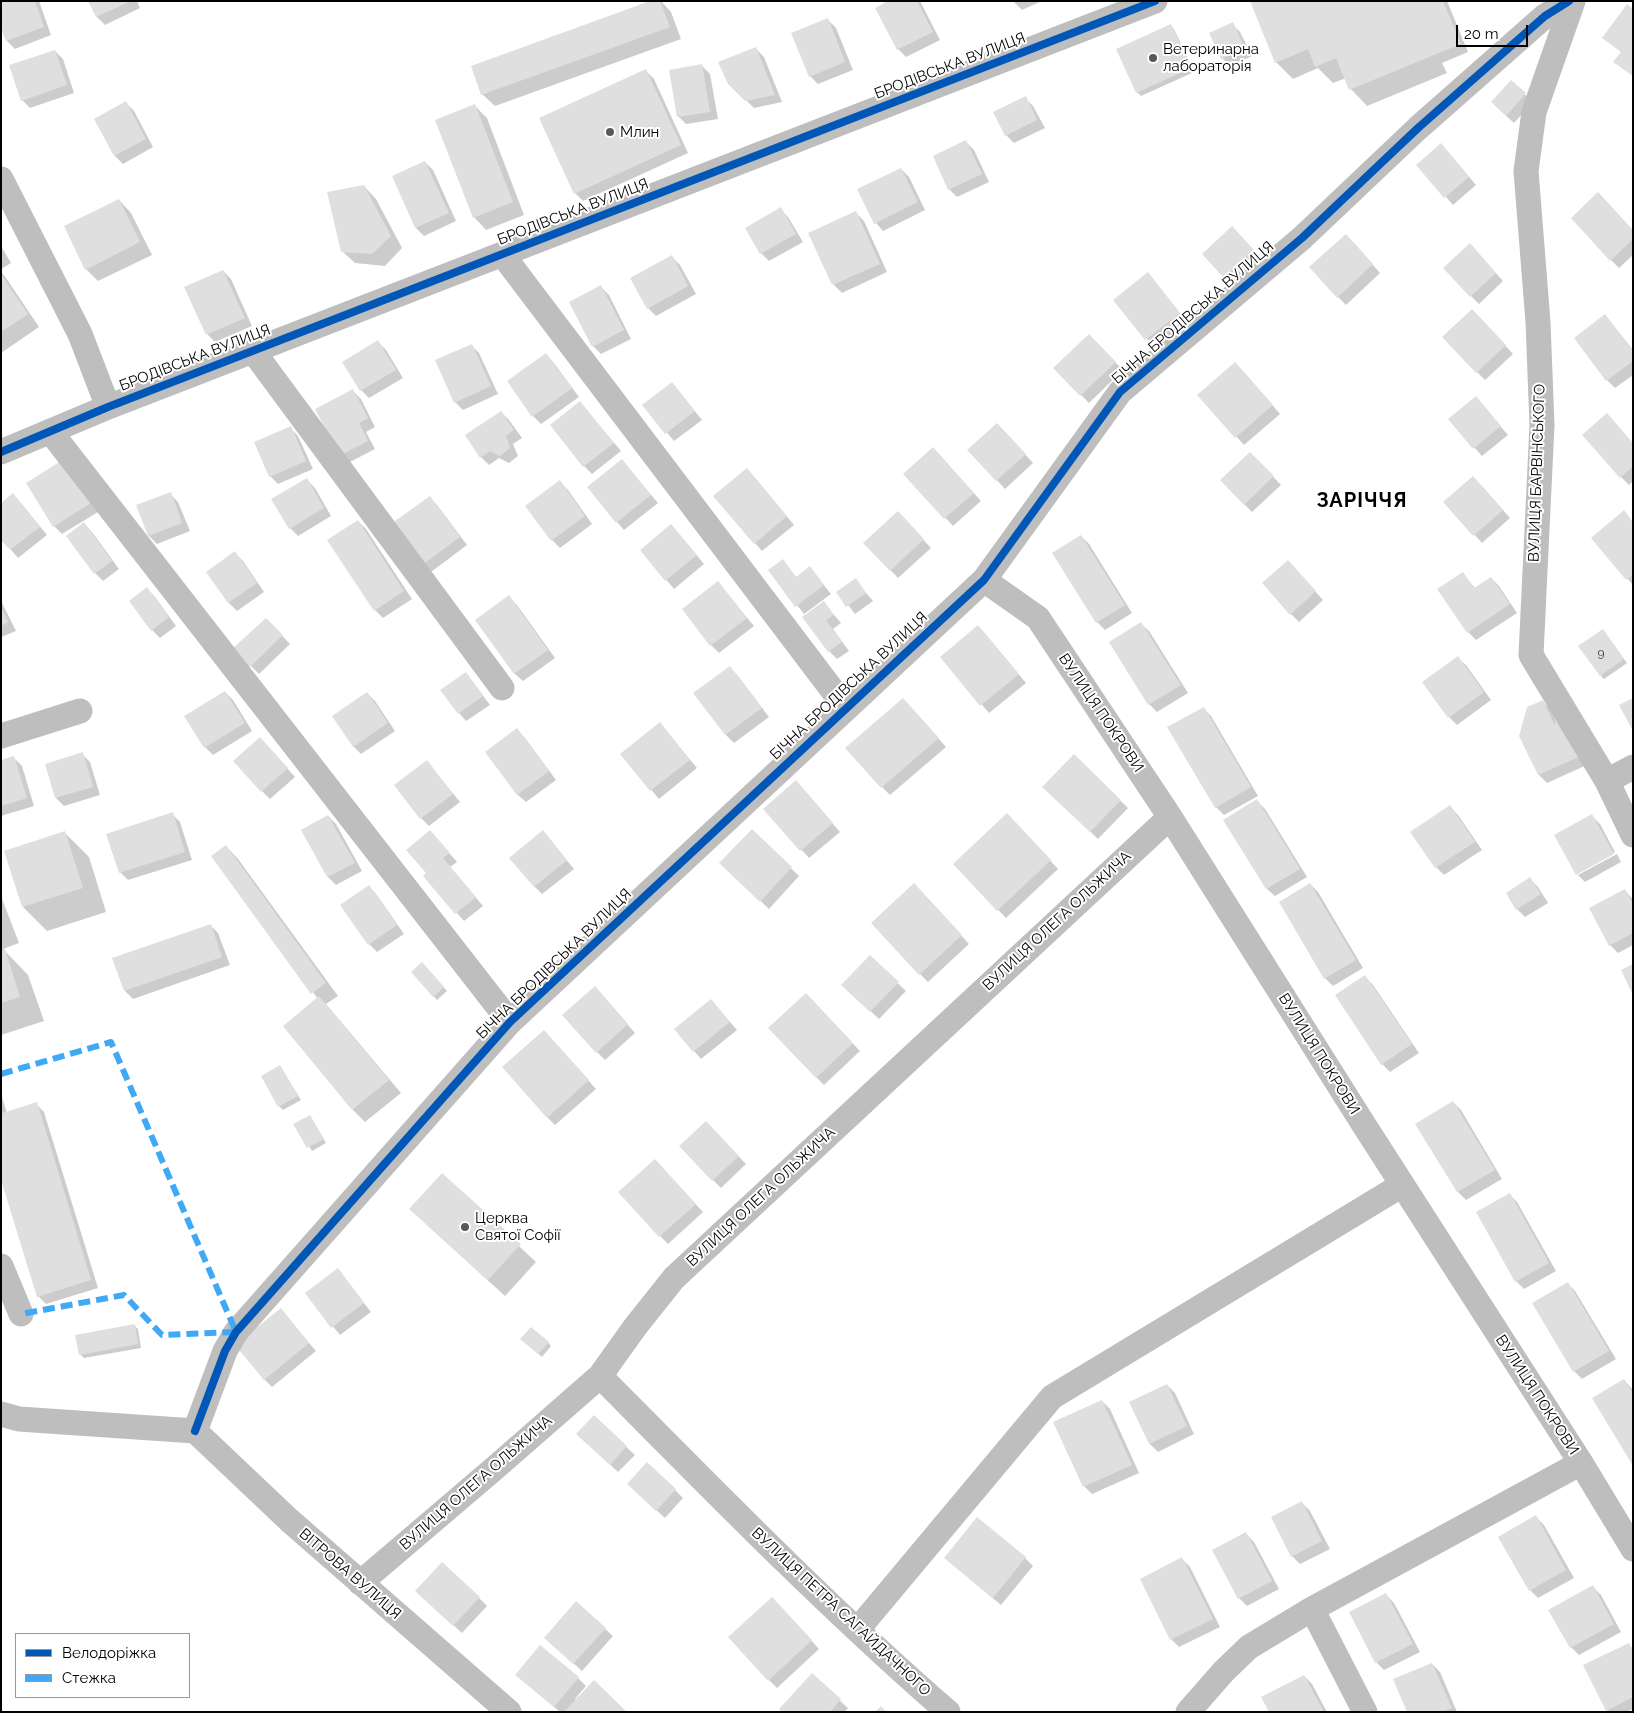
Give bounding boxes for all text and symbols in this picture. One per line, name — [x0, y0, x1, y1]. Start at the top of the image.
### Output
scale bar — [1459, 15, 1532, 47]
text: 20 m — [1464, 25, 1499, 43]
street label: БРОДІВСЬКА ВУЛИЦЯ — [872, 29, 1028, 103]
place label: Ветеринарна лабораторія — [1163, 40, 1259, 75]
marker: Ветеринарна лабораторія — [1147, 52, 1159, 64]
place label: Млин — [620, 123, 659, 141]
marker: Млин — [604, 126, 616, 138]
street label: БРОДІВСЬКА ВУЛИЦЯ — [495, 175, 651, 249]
street label: БІЧНА БРОДІВСЬКА ВУЛИЦЯ — [1108, 238, 1278, 388]
street label: БРОДІВСЬКА ВУЛИЦЯ — [117, 321, 273, 395]
street label: ВУЛИЦЯ БАРВІНСЬКОГО — [1525, 384, 1549, 562]
district label: ЗАРІЧЧЯ — [1316, 489, 1408, 513]
street label: БІЧНА БРОДІВСЬКА ВУЛИЦЯ — [767, 608, 931, 764]
house number: 9 — [1597, 646, 1605, 660]
street label: ВУЛИЦЯ ПОКРОВИ — [1055, 650, 1147, 776]
street label: ВУЛИЦЯ ОЛЕГА ОЛЬЖИЧА — [979, 848, 1135, 994]
street label: БІЧНА БРОДІВСЬКА ВУЛИЦЯ — [473, 885, 635, 1043]
street label: ВУЛИЦЯ ПОКРОВИ — [1274, 990, 1364, 1118]
street label: ВУЛИЦЯ ОЛЕГА ОЛЬЖИЧА — [683, 1124, 839, 1270]
place label: Церква Святої Софії — [475, 1209, 560, 1244]
marker: Церква Святої Софії — [459, 1221, 471, 1233]
street label: ВУЛИЦЯ ПОКРОВИ — [1491, 1332, 1583, 1458]
street label: ВУЛИЦЯ ОЛЕГА ОЛЬЖИЧА — [396, 1412, 556, 1554]
street label: ВУЛИЦЯ ПЕТРА САГАЙДАЧНОГО — [748, 1524, 934, 1700]
street label: ВІТРОВА ВУЛИЦЯ — [295, 1525, 405, 1623]
legend — [15, 1633, 190, 1698]
text: Велодоріжка — [62, 1644, 156, 1662]
text: Стежка — [62, 1669, 116, 1687]

